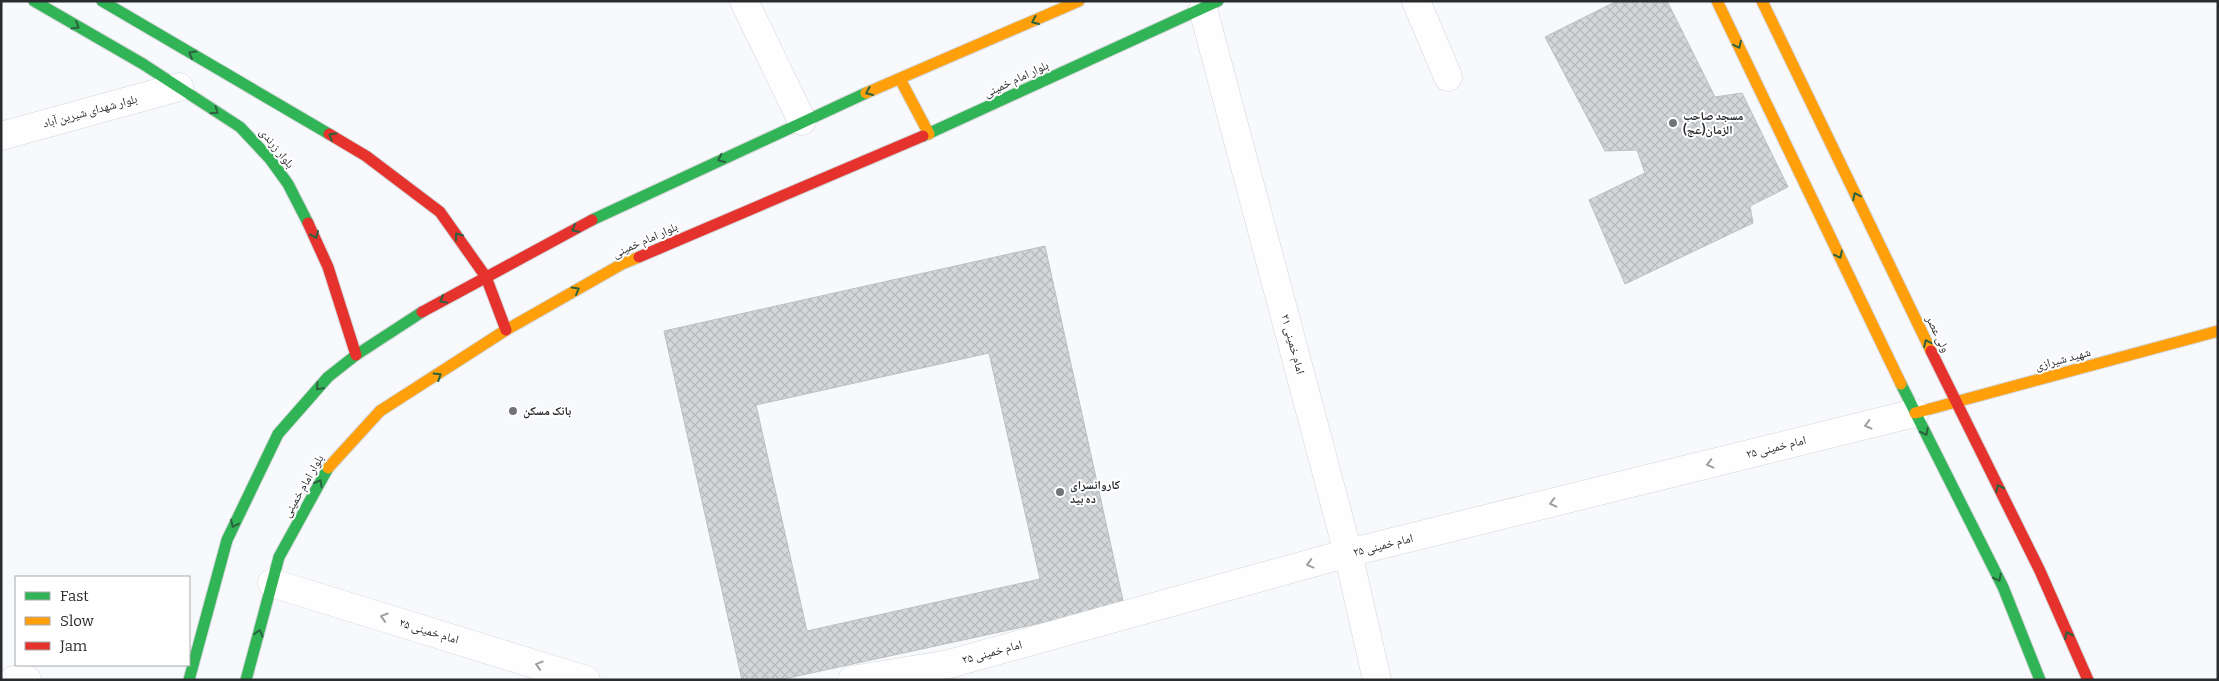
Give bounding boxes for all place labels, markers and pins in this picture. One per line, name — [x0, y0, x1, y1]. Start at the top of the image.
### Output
place label: مسجد صاحب الزمان(عج) — [1683, 109, 1744, 138]
marker: مسجد صاحب الزمان(عج) — [1667, 117, 1679, 129]
place label: بانک مسکن — [523, 404, 571, 419]
marker: بانک مسکن — [507, 405, 519, 417]
place label: کاروانسرای ده بید — [1070, 478, 1121, 506]
marker: کاروانسرای ده بید — [1054, 486, 1066, 498]

